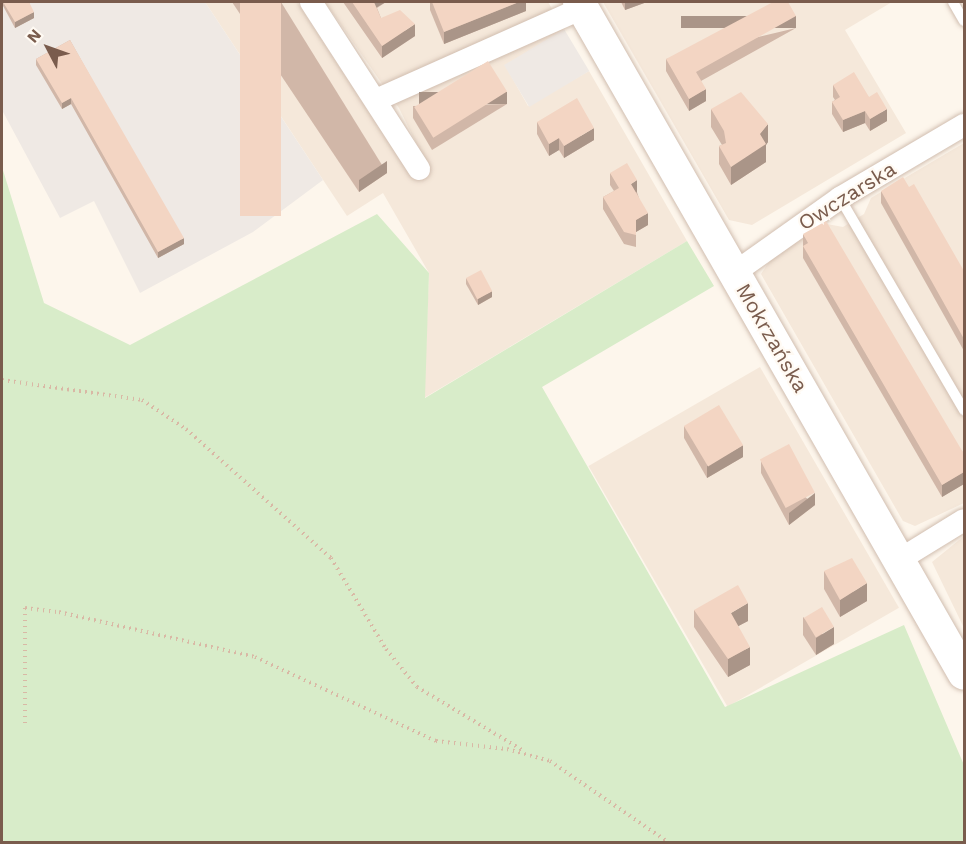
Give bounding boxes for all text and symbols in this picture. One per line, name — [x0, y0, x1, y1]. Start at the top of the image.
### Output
north arrow — [18, 18, 78, 78]
text: N — [23, 25, 45, 47]
street label: Owczarska — [794, 156, 900, 236]
street label: Mokrzańska — [731, 279, 813, 397]

